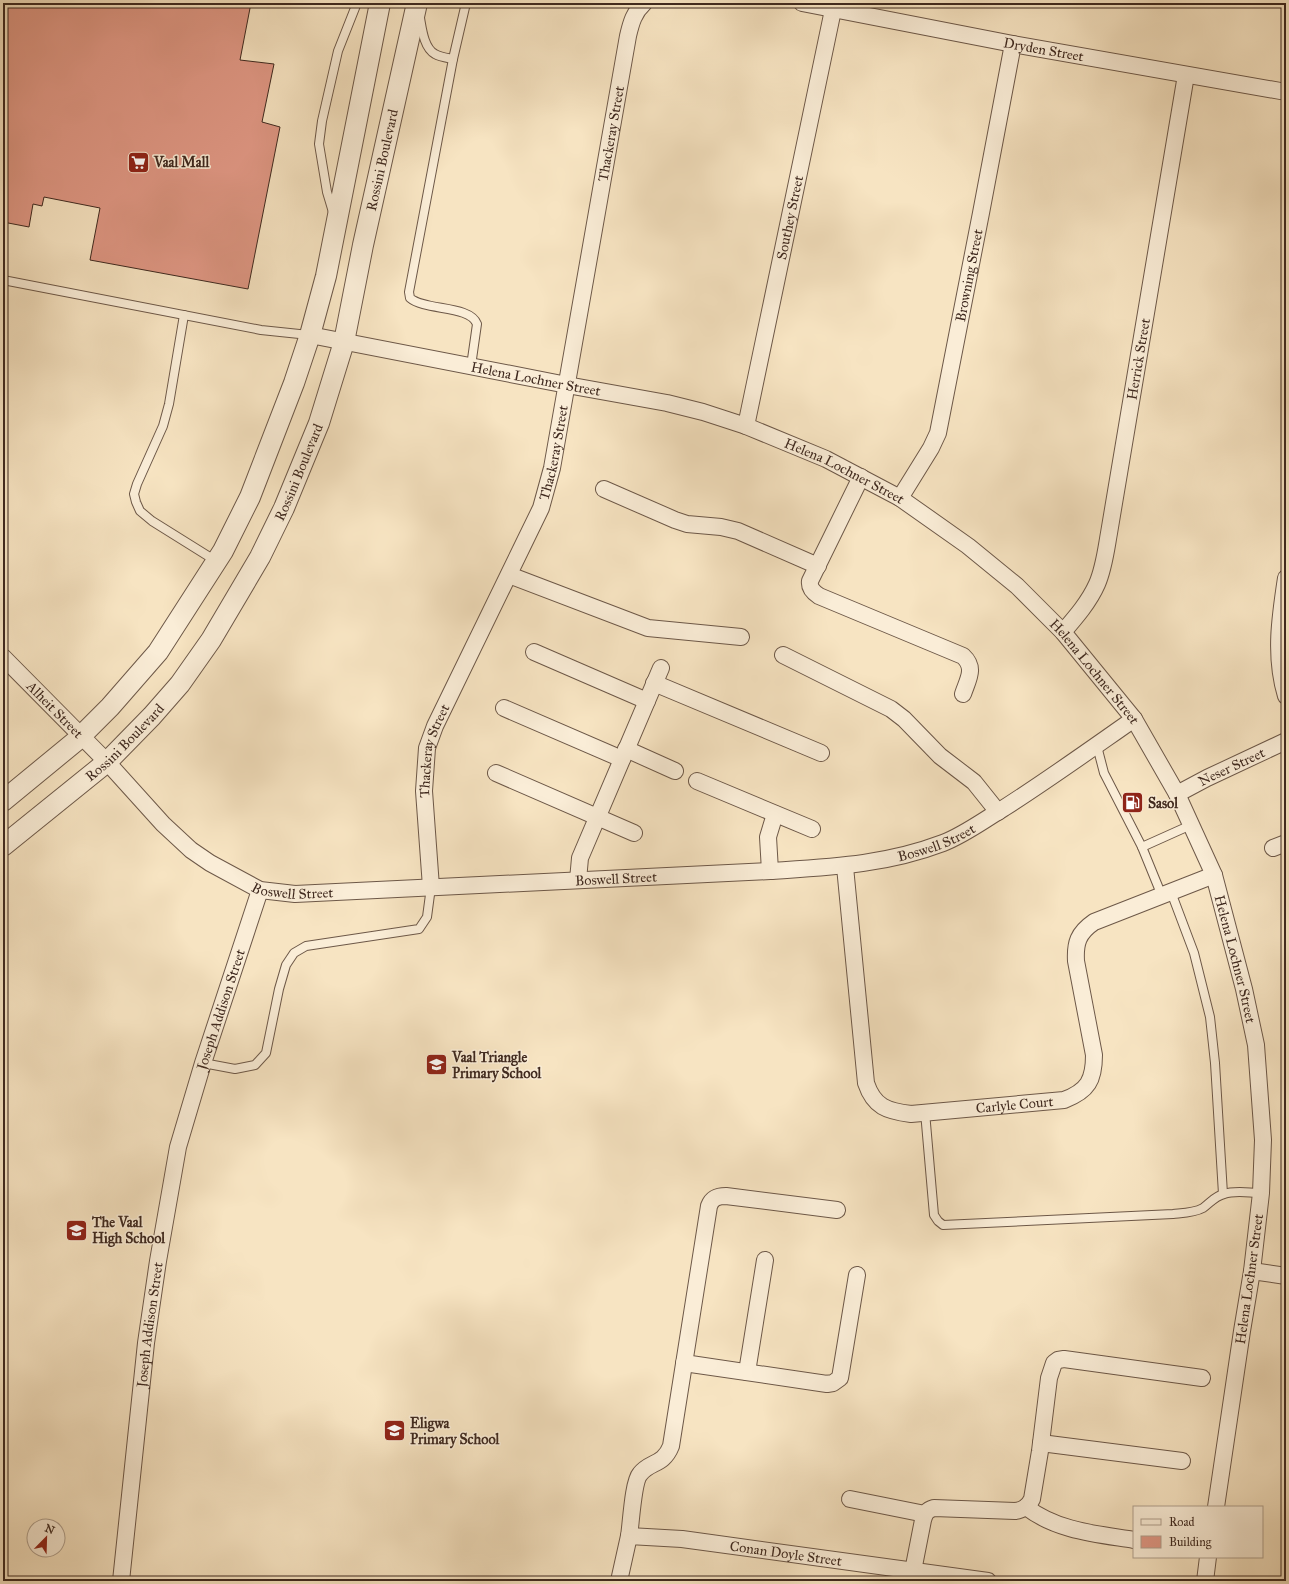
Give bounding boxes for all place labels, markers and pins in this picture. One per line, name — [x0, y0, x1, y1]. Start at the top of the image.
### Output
supermarket icon: Vaal Mall — [125, 149, 151, 175]
place label: Vaal Mall — [153, 154, 210, 171]
fuel station icon: Sasol — [1120, 790, 1146, 816]
place label: Sasol — [1148, 795, 1179, 812]
place label: Vaal Triangle Primary School — [451, 1049, 542, 1083]
school or university icon: Vaal Triangle Primary School — [424, 1052, 450, 1078]
place label: The Vaal High School — [91, 1214, 166, 1248]
school or university icon: The Vaal High School — [64, 1217, 90, 1243]
place label: Eligwa Primary School — [410, 1415, 500, 1449]
school or university icon: Eligwa Primary School — [381, 1418, 407, 1444]

